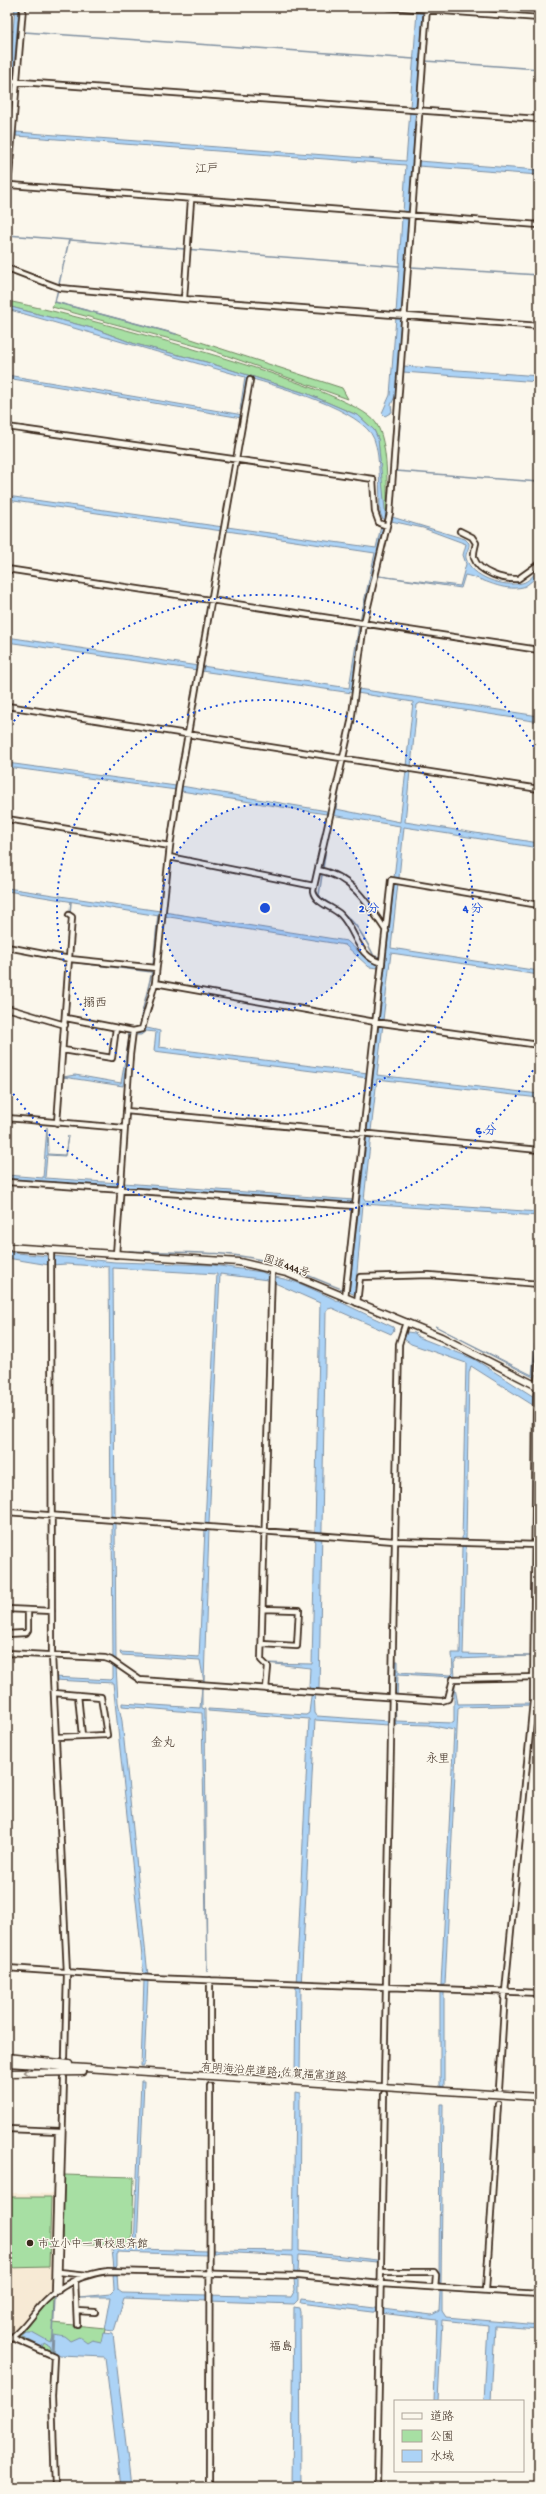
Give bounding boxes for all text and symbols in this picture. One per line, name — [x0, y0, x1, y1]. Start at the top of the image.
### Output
district label: 江戸 — [195, 162, 219, 177]
centre of rings — [258, 901, 272, 915]
text: 2 分 — [359, 902, 379, 917]
text: 4 分 — [462, 902, 483, 917]
district label: 搦西 — [83, 996, 107, 1011]
text: 6 分 — [476, 1124, 496, 1139]
street label: 国道444号 — [261, 1252, 312, 1280]
district label: 金丸 — [151, 1736, 175, 1751]
district label: 永里 — [426, 1752, 450, 1767]
street label: 有明海沿岸道路;佐賀福富道路 — [200, 2061, 347, 2084]
one-way arrow — [23, 2068, 30, 2077]
marker: 市立小中一貫校思斉館 — [25, 2238, 35, 2248]
place label: 市立小中一貫校思斉館 — [38, 2238, 148, 2251]
district label: 福島 — [269, 2340, 293, 2355]
legend — [394, 2400, 524, 2472]
text: 道路 — [430, 2410, 454, 2425]
text: 公園 — [430, 2430, 454, 2445]
text: 水域 — [430, 2450, 454, 2465]

